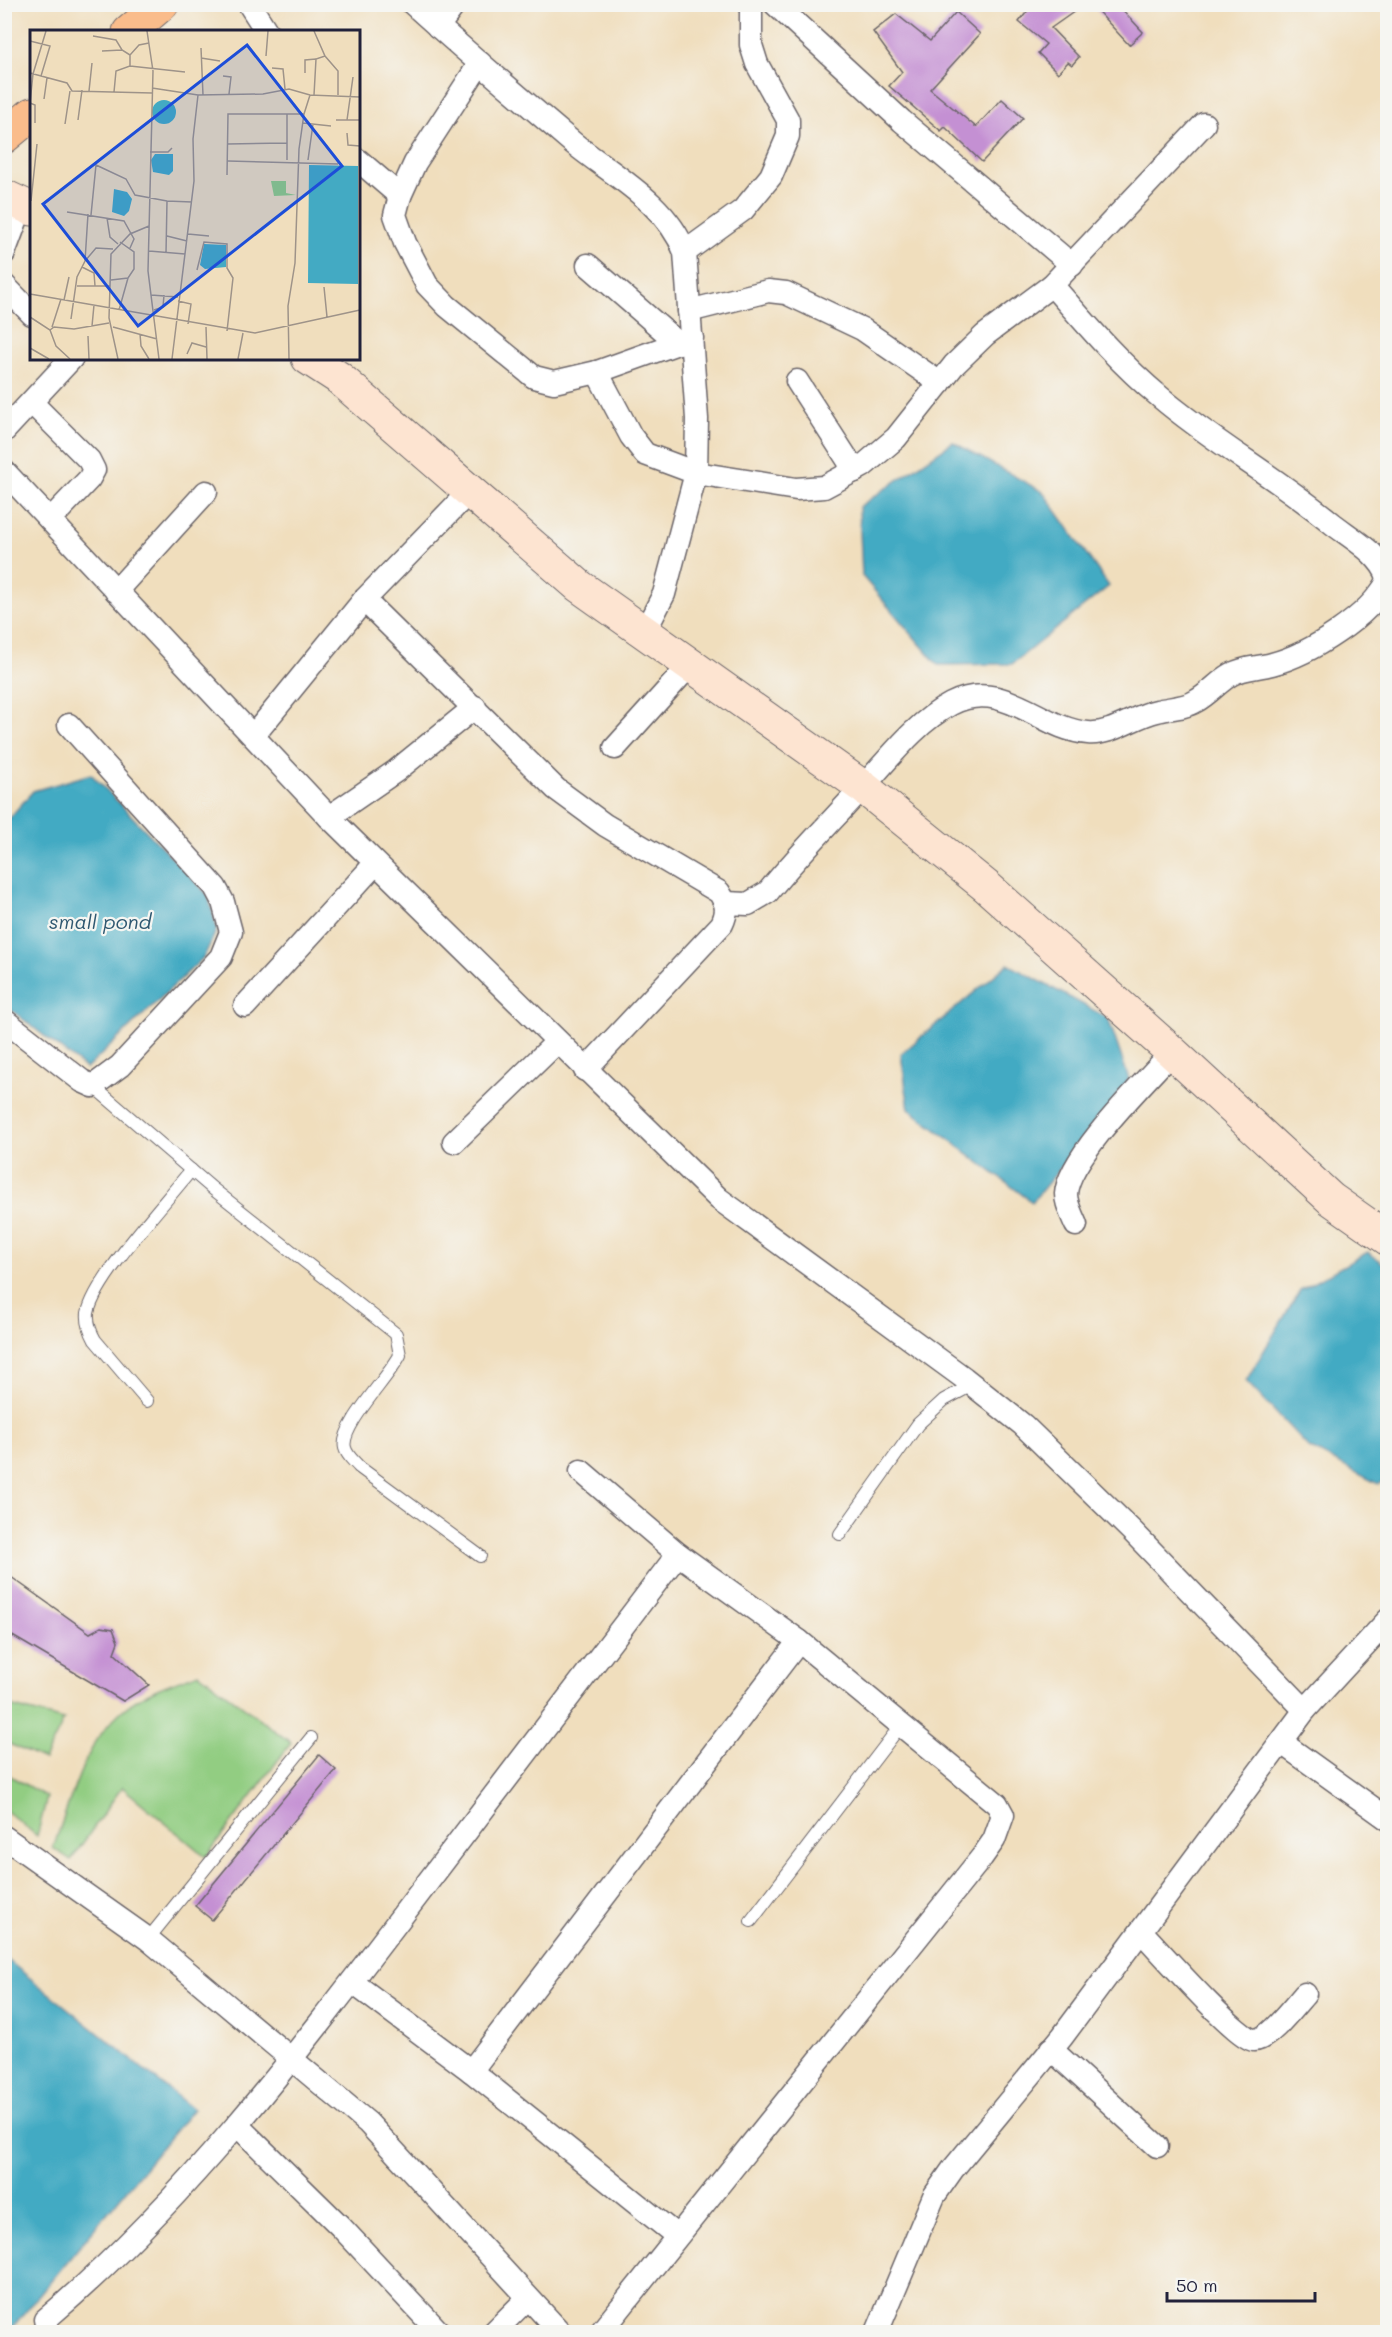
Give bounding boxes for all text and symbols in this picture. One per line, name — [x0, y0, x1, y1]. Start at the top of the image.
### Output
inset map — [30, 30, 360, 360]
water label: small pond — [49, 908, 153, 934]
scale bar — [1167, 2265, 1316, 2303]
text: 50 m — [1176, 2273, 1218, 2297]

